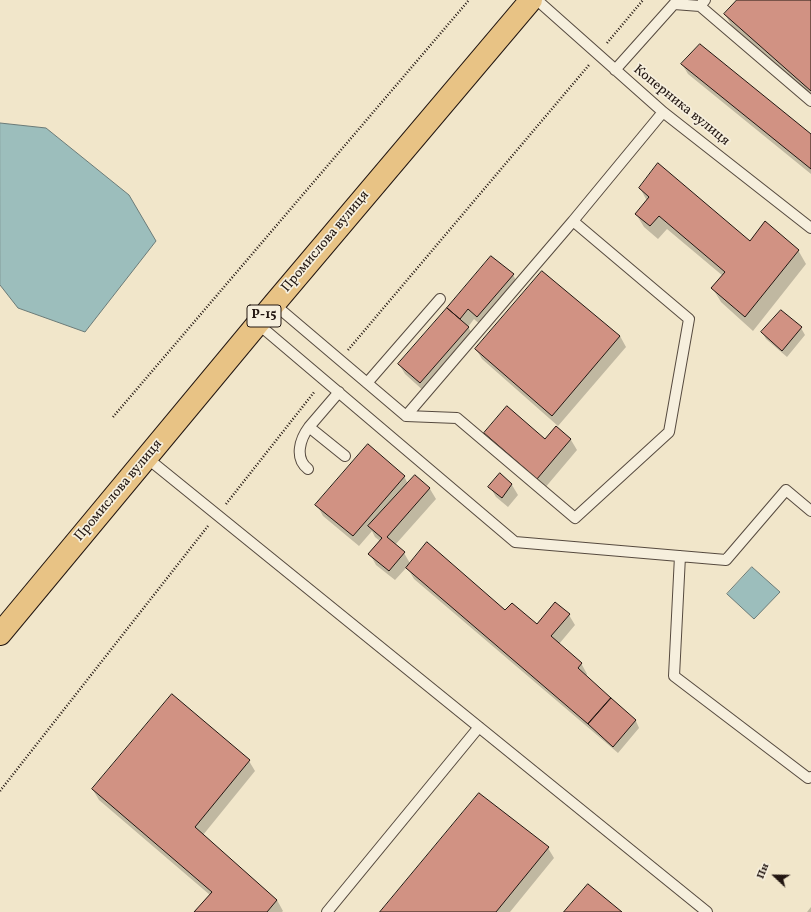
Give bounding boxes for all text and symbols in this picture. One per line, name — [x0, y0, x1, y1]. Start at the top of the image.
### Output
street label: Коперника вулиця — [629, 62, 733, 150]
street label: Промислова вулиця — [278, 188, 374, 296]
road number: Р-15 — [247, 305, 281, 327]
street label: Промислова вулиця — [71, 437, 167, 545]
north arrow — [755, 856, 795, 896]
text: Пн — [754, 861, 773, 881]

